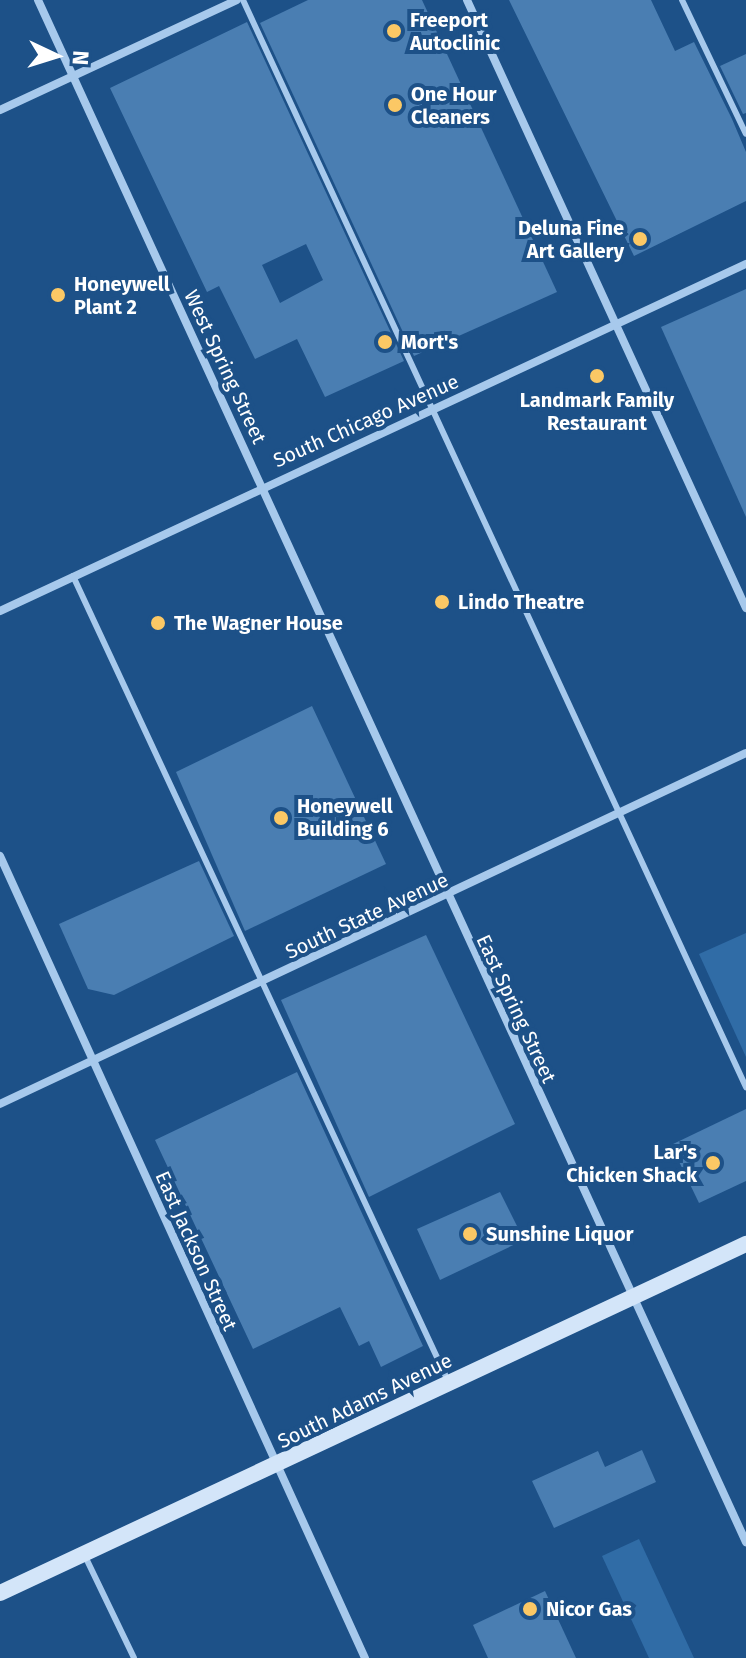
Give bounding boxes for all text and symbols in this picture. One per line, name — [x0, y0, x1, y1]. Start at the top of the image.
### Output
place label: Freeport Autoclinic — [410, 8, 500, 55]
north arrow — [16, 16, 96, 96]
marker: Freeport Autoclinic — [385, 22, 403, 40]
text: N — [66, 49, 94, 66]
place label: One Hour Cleaners — [411, 82, 497, 129]
marker: One Hour Cleaners — [386, 96, 404, 114]
place label: Deluna Fine Art Gallery — [518, 216, 624, 263]
marker: Deluna Fine Art Gallery — [631, 230, 649, 248]
place label: Honeywell Plant 2 — [74, 272, 170, 319]
marker: Honeywell Plant 2 — [49, 286, 67, 304]
street label: West Spring Street — [179, 286, 271, 448]
place label: Mort's — [401, 330, 458, 354]
marker: Mort's — [376, 333, 394, 351]
marker: Landmark Family Restaurant — [588, 367, 606, 385]
street label: South Chicago Avenue — [270, 369, 462, 473]
place label: Landmark Family Restaurant — [520, 388, 674, 435]
place label: Lindo Theatre — [458, 590, 584, 614]
marker: Lindo Theatre — [433, 593, 451, 611]
place label: The Wagner House — [174, 611, 343, 635]
marker: The Wagner House — [149, 614, 167, 632]
place label: Honeywell Building 6 — [297, 794, 393, 841]
marker: Honeywell Building 6 — [272, 809, 290, 827]
street label: South State Avenue — [282, 868, 452, 964]
street label: East Spring Street — [471, 931, 561, 1087]
place label: Lar's Chicken Shack — [566, 1140, 697, 1187]
marker: Lar's Chicken Shack — [704, 1154, 722, 1172]
street label: East Jackson Street — [150, 1168, 242, 1334]
place label: Sunshine Liquor — [486, 1222, 634, 1246]
marker: Sunshine Liquor — [461, 1225, 479, 1243]
street label: South Adams Avenue — [274, 1348, 456, 1454]
place label: Nicor Gas — [546, 1597, 632, 1621]
marker: Nicor Gas — [521, 1600, 539, 1618]

